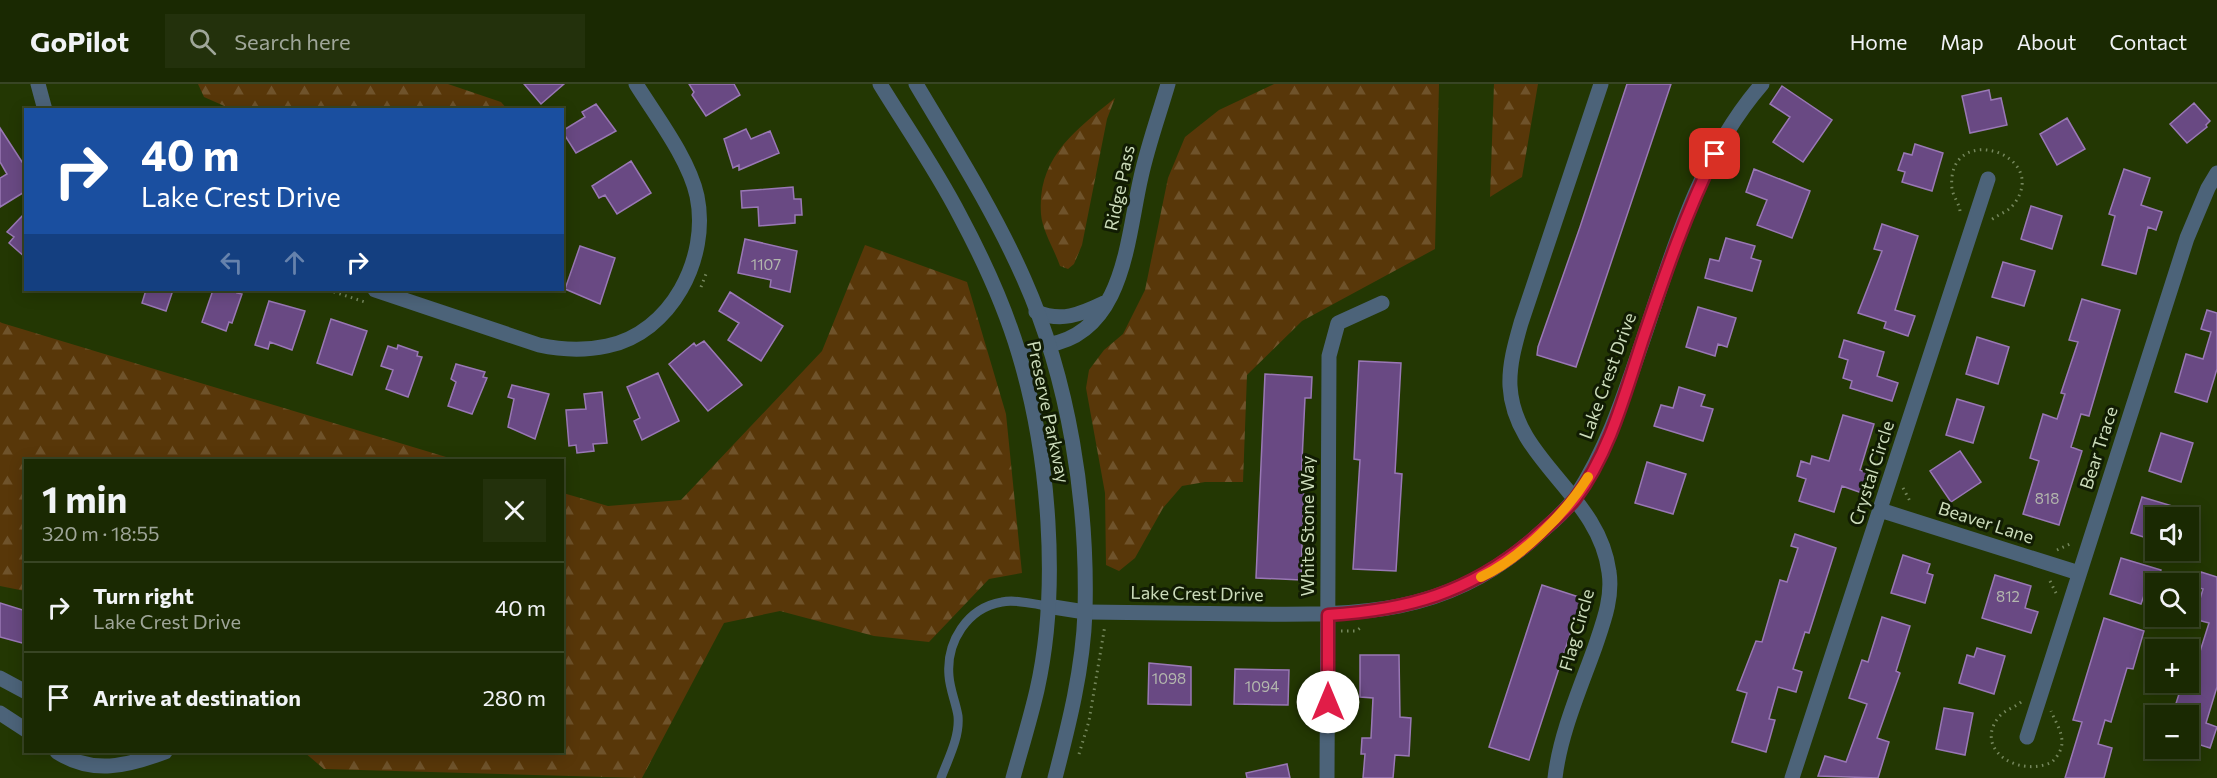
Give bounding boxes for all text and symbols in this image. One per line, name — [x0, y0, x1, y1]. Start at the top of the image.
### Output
search box — [165, 14, 585, 68]
text: GoPilot — [30, 24, 129, 58]
icon: search — [186, 25, 219, 58]
text: Search here — [234, 28, 351, 55]
text: Home — [1850, 29, 1907, 54]
text: Map — [1940, 29, 1984, 54]
text: About — [2017, 29, 2076, 54]
text: Contact — [2109, 29, 2187, 54]
text: 40 m — [141, 128, 239, 180]
pin — [1689, 128, 1740, 179]
icon: right — [42, 132, 120, 210]
icon: arrive — [1698, 137, 1731, 170]
street label: Ridge Pass — [1099, 143, 1139, 232]
text: Lake Crest Drive — [141, 180, 341, 213]
icon: left — [215, 246, 248, 279]
icon: ahead — [278, 246, 311, 279]
icon: right — [341, 246, 374, 279]
house number: 1107 — [751, 255, 781, 273]
street label: Lake Crest Drive — [1574, 309, 1640, 442]
street label: Preserve Parkway — [1023, 339, 1075, 485]
street label: Bear Trace — [2074, 403, 2122, 492]
street label: Crystal Circle — [1844, 418, 1898, 528]
street label: White Stone Way — [1296, 455, 1318, 597]
text: 1 min — [42, 476, 127, 520]
button: close — [483, 479, 546, 542]
house number: 818 — [2035, 489, 2059, 507]
street label: Beaver Lane — [1936, 496, 2037, 548]
map controls — [2145, 507, 2199, 759]
button: sound — [2145, 507, 2199, 561]
text: 320 m · 18:55 — [42, 521, 160, 545]
button: search — [2145, 573, 2199, 627]
street label: Lake Crest Drive — [1130, 581, 1264, 605]
text: Turn right — [93, 582, 194, 609]
street label: Flag Circle — [1554, 586, 1598, 673]
house number: 812 — [1996, 587, 2020, 605]
icon: right — [42, 591, 75, 624]
text: 40 m — [495, 594, 546, 621]
text: Lake Crest Drive — [93, 609, 241, 633]
button: + — [2145, 639, 2199, 693]
house number: 1098 — [1152, 669, 1186, 687]
position arrow — [1296, 670, 1360, 734]
house number: 1094 — [1245, 677, 1279, 695]
icon: arrive — [42, 681, 75, 714]
text: Arrive at destination — [93, 684, 301, 711]
text: 280 m — [483, 684, 546, 711]
button: − — [2145, 705, 2199, 759]

